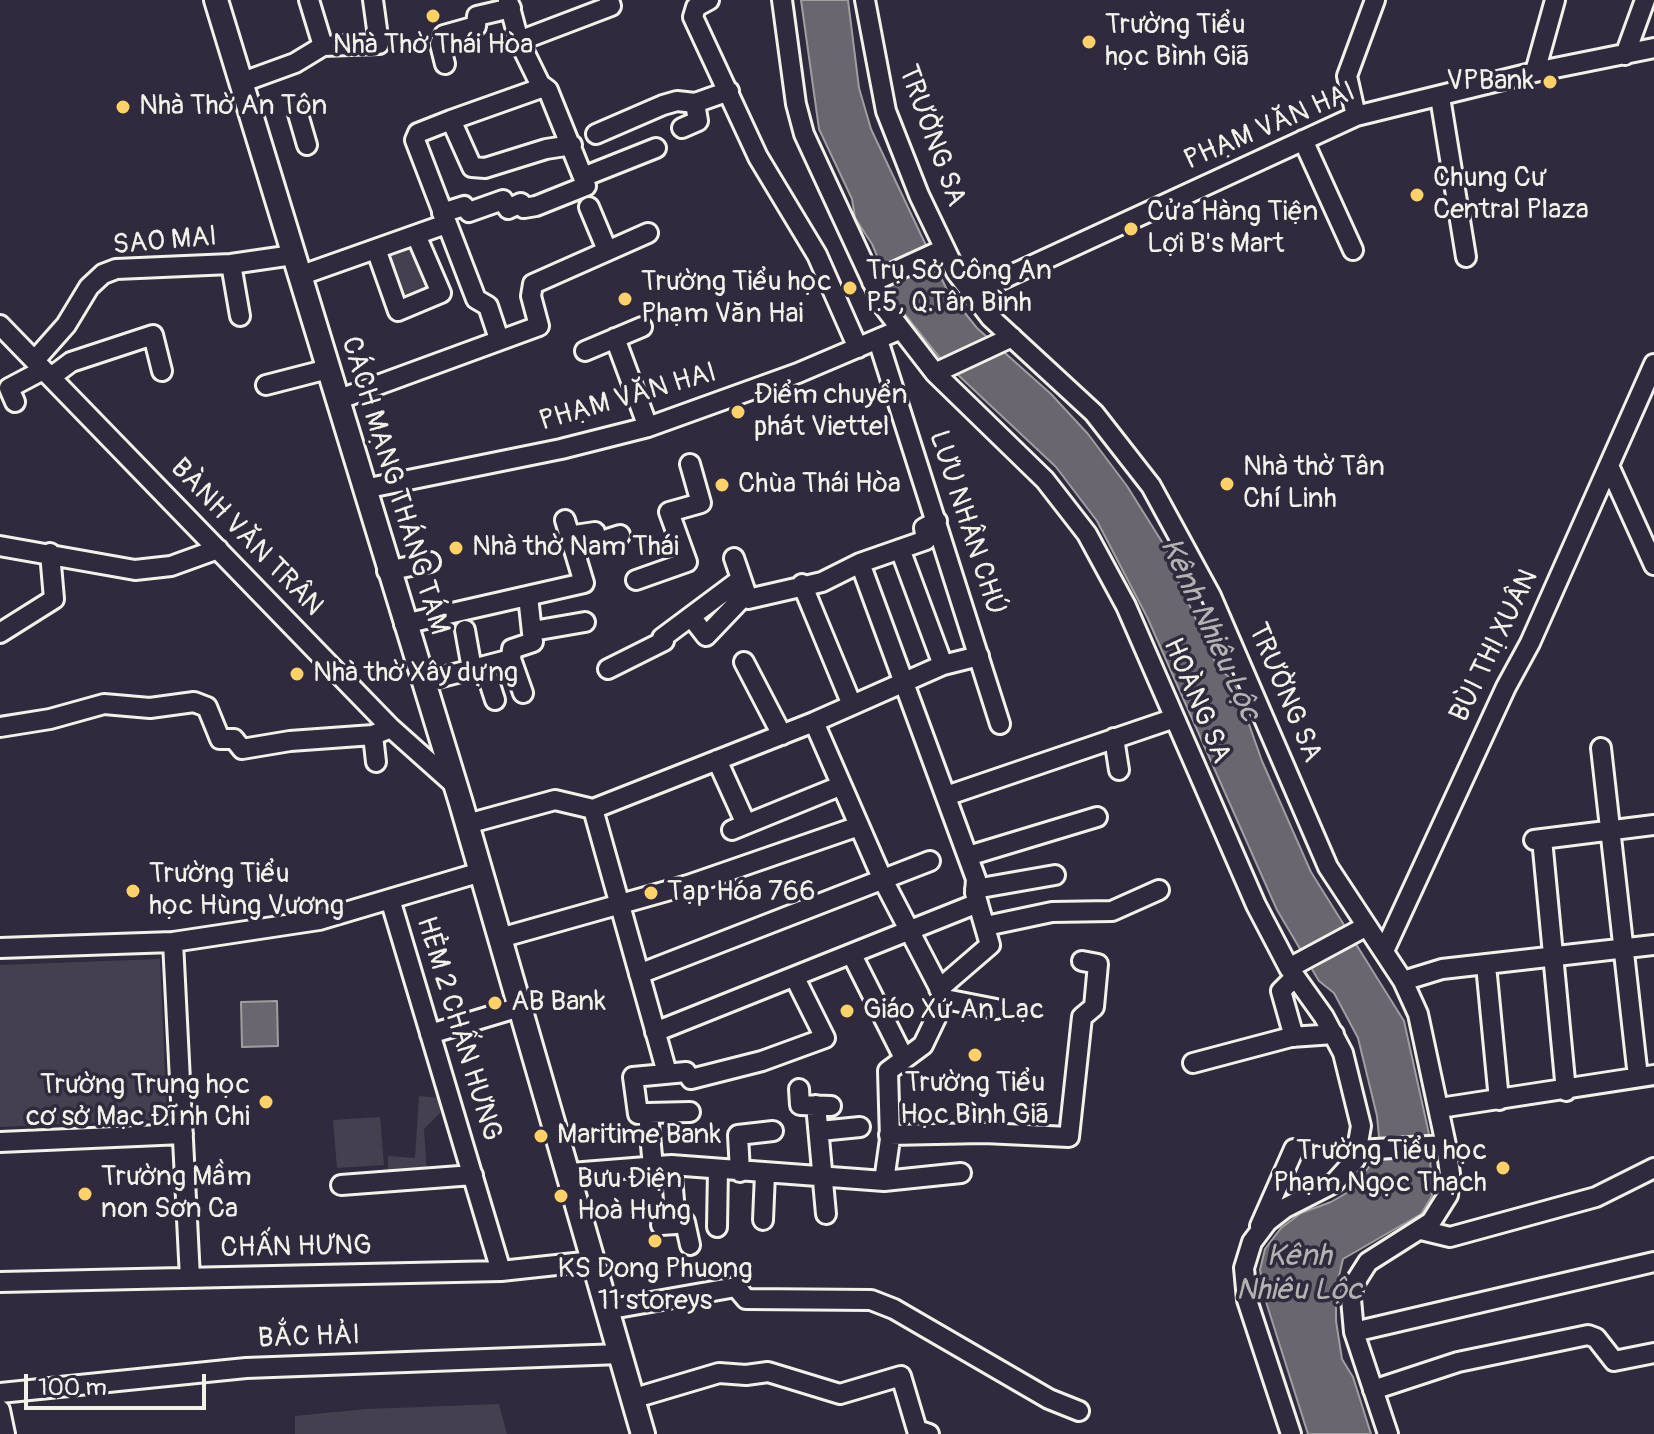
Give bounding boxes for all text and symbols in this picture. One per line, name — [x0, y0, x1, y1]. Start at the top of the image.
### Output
marker: Nhà Thờ Thái Hòa — [424, 7, 442, 25]
place label: Trường Tiểu học Bình Giã — [1105, 9, 1251, 75]
place label: Nhà Thờ Thái Hòa — [333, 29, 533, 63]
marker: Trường Tiểu học Bình Giã — [1080, 33, 1098, 51]
street label: TRƯỜNG SA — [890, 61, 972, 211]
place label: VPBank — [1446, 65, 1534, 99]
marker: VPBank — [1541, 73, 1559, 91]
street label: PHẠM VĂN HAI — [1179, 76, 1361, 178]
place label: Nhà Thờ An Tôn — [139, 90, 327, 124]
marker: Nhà Thờ An Tôn — [114, 98, 132, 116]
place label: Chung Cư Central Plaza — [1433, 162, 1589, 228]
marker: Chung Cư Central Plaza — [1408, 186, 1426, 204]
place label: Cửa Hàng Tiện Lợi B's Mart — [1147, 196, 1318, 262]
marker: Cửa Hàng Tiện Lợi B's Mart — [1122, 220, 1140, 238]
street label: SAO MAI — [111, 221, 219, 263]
place label: Trụ Sở Công An P.5, Q.Tân Bình — [866, 255, 1052, 321]
place label: Trường Tiểu học Phạm Văn Hai — [641, 266, 832, 332]
marker: Trụ Sở Công An P.5, Q.Tân Bình — [841, 279, 859, 297]
marker: Trường Tiểu học Phạm Văn Hai — [616, 290, 634, 308]
street label: CÁCH MẠNG THÁNG TÁM — [333, 333, 455, 639]
street label: PHẠM VĂN HAI — [536, 357, 720, 439]
place label: Điểm chuyển phát Viettel — [754, 379, 908, 445]
marker: Điểm chuyển phát Viettel — [729, 403, 747, 421]
street label: LƯU NHÂN CHÚ — [920, 427, 1012, 619]
place label: Nhà thờ Tân Chí Linh — [1243, 451, 1385, 517]
street label: BÀNH VĂN TRÂN — [162, 452, 330, 624]
place label: Chùa Thái Hòa — [738, 468, 901, 502]
marker: Nhà thờ Tân Chí Linh — [1218, 475, 1236, 493]
marker: Chùa Thái Hòa — [713, 476, 731, 494]
place label: Nhà thờ Nam Thái — [472, 531, 679, 565]
water label: Kênh Nhiêu Lộc — [1151, 533, 1267, 727]
marker: Nhà thờ Nam Thái — [447, 539, 465, 557]
street label: BÙI THỊ XUÂN — [1444, 564, 1546, 728]
street label: TRƯỜNG SA — [1240, 618, 1328, 768]
street label: HOÀNG SA — [1155, 633, 1237, 769]
place label: Nhà thờ Xây dựng — [313, 657, 518, 691]
marker: Nhà thờ Xây dựng — [288, 665, 306, 683]
place label: Trường Tiểu học Hùng Vương — [149, 858, 344, 924]
place label: Tạp Hóa 766 — [667, 876, 815, 910]
marker: Trường Tiểu học Hùng Vương — [124, 882, 142, 900]
marker: Tạp Hóa 766 — [642, 884, 660, 902]
street label: HẺM 2 CHẤN HƯNG — [408, 913, 508, 1145]
place label: AB Bank — [511, 986, 606, 1020]
marker: AB Bank — [486, 994, 504, 1012]
place label: Giáo Xứ An Lạc — [863, 994, 1044, 1028]
marker: Giáo Xứ An Lạc — [838, 1002, 856, 1020]
marker: Trường Tiểu Học Bình Giã — [966, 1046, 984, 1064]
place label: Trường Tiểu Học Bình Giã — [900, 1067, 1050, 1133]
place label: Trường Trung học cơ sở Mạc Đĩnh Chi — [26, 1069, 250, 1135]
marker: Trường Trung học cơ sở Mạc Đĩnh Chi — [257, 1093, 275, 1111]
place label: Maritime Bank — [557, 1119, 721, 1153]
marker: Maritime Bank — [532, 1127, 550, 1145]
place label: Trường Tiểu học Phạm Ngọc Thạch — [1273, 1135, 1487, 1201]
marker: Trường Tiểu học Phạm Ngọc Thạch — [1494, 1159, 1512, 1177]
place label: Trường Mầm non Sơn Ca — [101, 1161, 252, 1227]
place label: Bưu Điện Hoà Hưng — [577, 1163, 691, 1229]
marker: Trường Mầm non Sơn Ca — [76, 1185, 94, 1203]
marker: Bưu Điện Hoà Hưng — [552, 1187, 570, 1205]
street label: CHẤN HƯNG — [220, 1230, 372, 1266]
marker: KS Dong Phuong 11 storeys — [646, 1232, 664, 1250]
water label: Kênh Nhiêu Lộc — [1236, 1239, 1362, 1310]
place label: KS Dong Phuong 11 storeys — [558, 1253, 752, 1319]
street label: BẮC HẢI — [257, 1319, 361, 1357]
scale bar — [28, 1358, 210, 1408]
text: 100 m — [38, 1373, 107, 1402]

